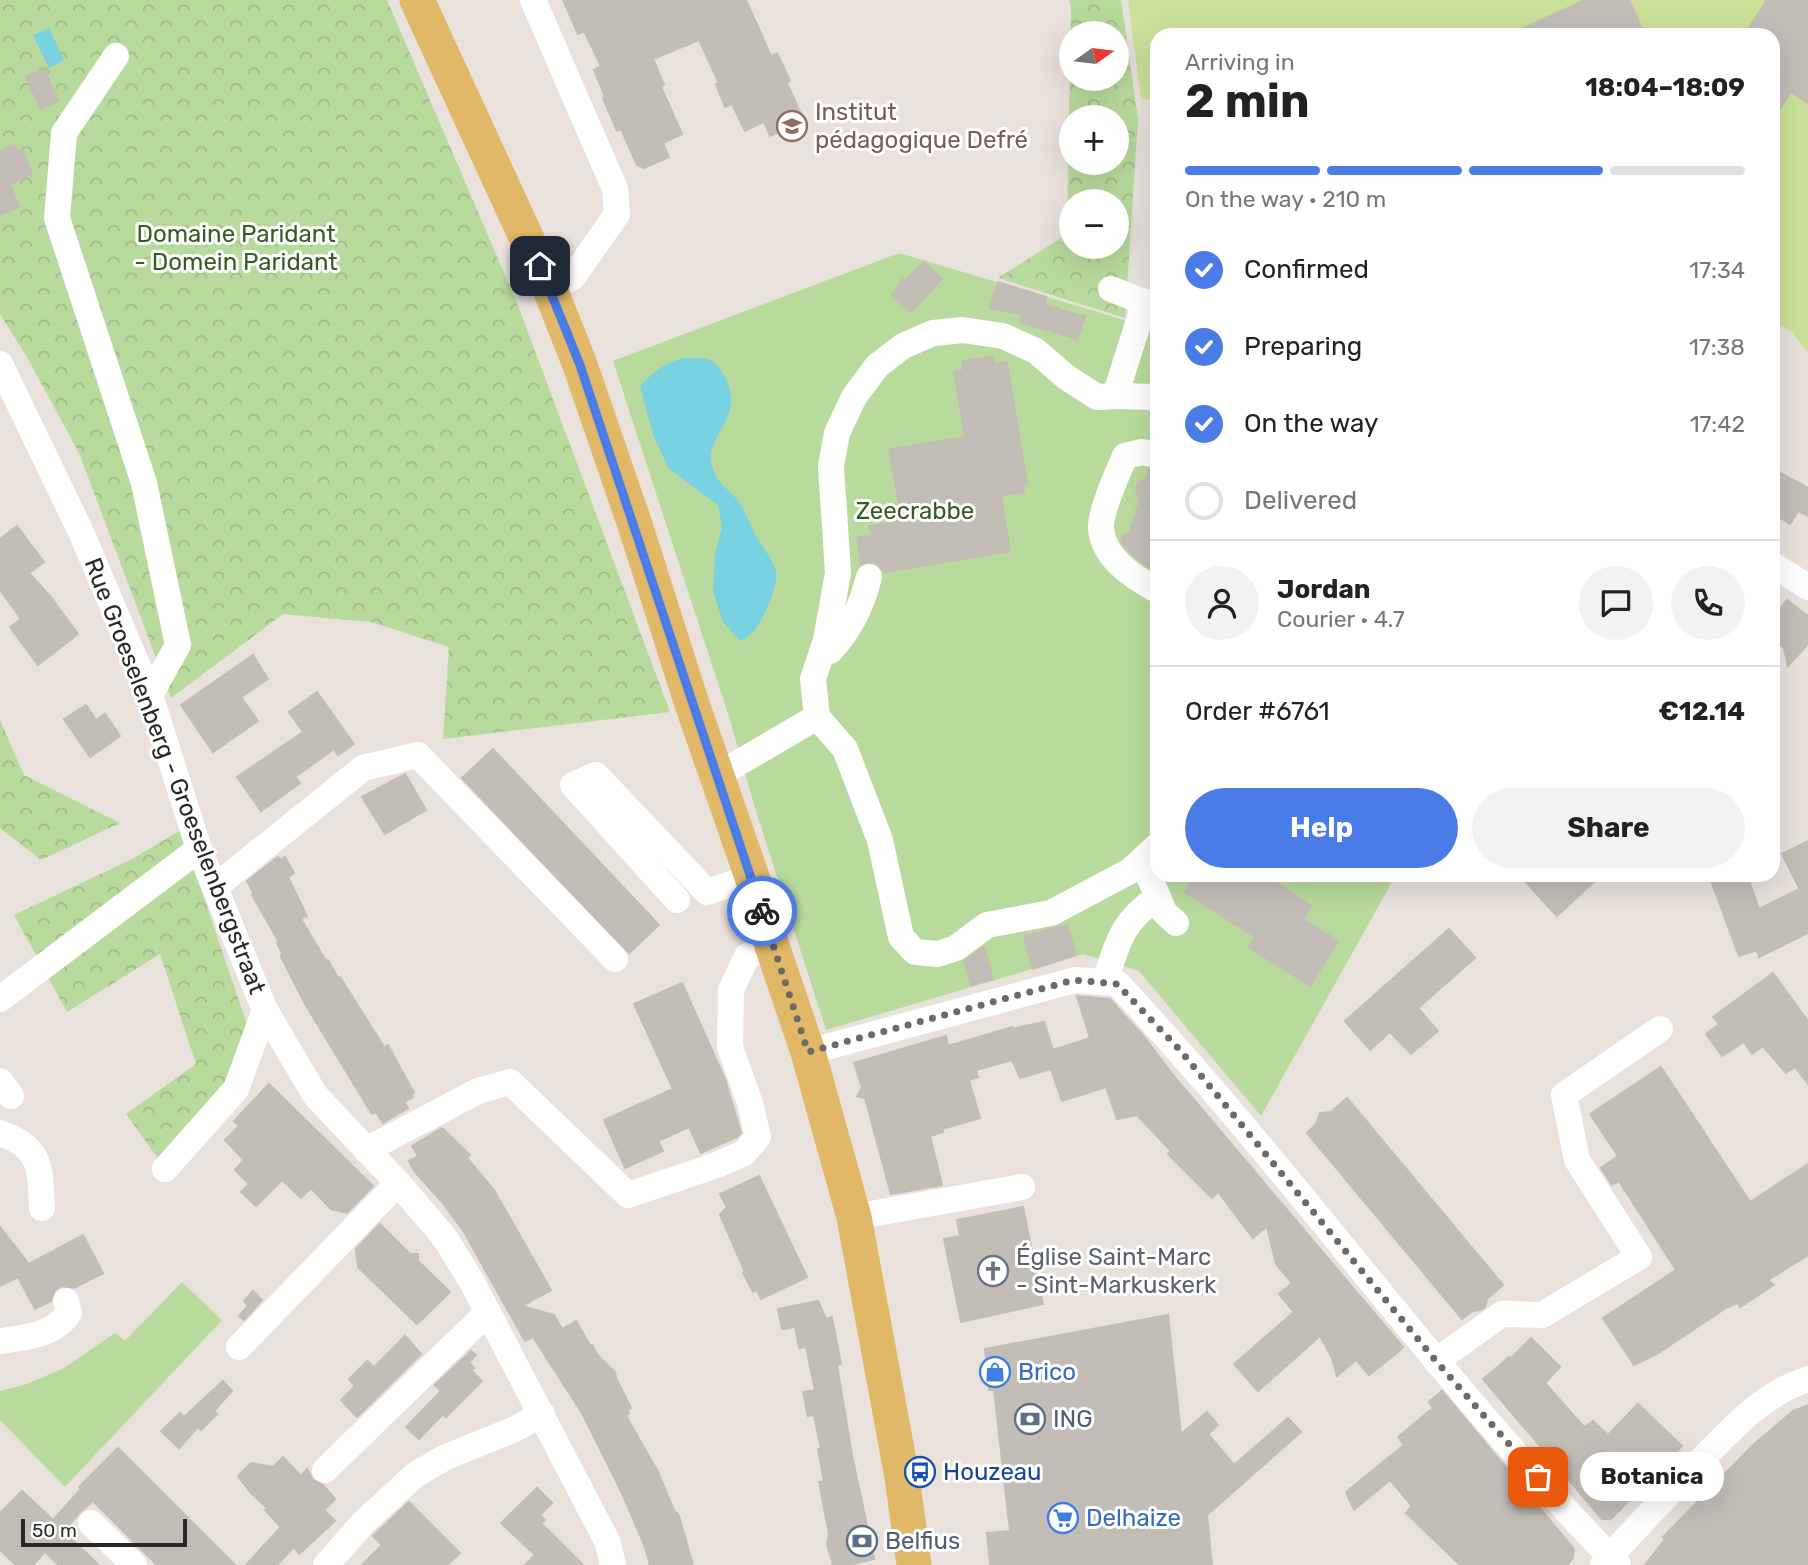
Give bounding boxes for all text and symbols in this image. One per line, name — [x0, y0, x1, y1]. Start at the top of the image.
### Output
north arrow — [1059, 21, 1129, 91]
map controls — [1059, 21, 1129, 259]
text: Arriving in — [1185, 48, 1295, 76]
text: 18:04–18:09 — [1585, 72, 1745, 103]
text: 2 min — [1185, 74, 1310, 129]
place label: Institut pédagogique Defré — [815, 98, 1028, 154]
button: + — [1059, 105, 1129, 175]
school or university icon: Institut pédagogique Defré — [775, 109, 809, 143]
text: On the way · 210 m — [1185, 185, 1386, 213]
button: − — [1059, 189, 1129, 259]
park label: Domaine Paridant - Domein Paridant — [134, 220, 338, 276]
pin — [510, 236, 570, 296]
icon: home — [521, 247, 559, 285]
icon: check — [1185, 251, 1223, 289]
text: Confirmed — [1244, 254, 1369, 285]
text: 17:34 — [1689, 256, 1745, 284]
icon: check — [1185, 328, 1223, 366]
text: Preparing — [1244, 331, 1362, 362]
text: 17:38 — [1689, 333, 1745, 361]
icon: check — [1185, 405, 1223, 443]
text: On the way — [1244, 408, 1378, 439]
text: 17:42 — [1690, 410, 1745, 438]
text: Delivered — [1244, 485, 1357, 516]
park label: Zeecrabbe — [856, 497, 974, 525]
street label: Rue Groeselenberg - Groeselenbergstraat — [79, 554, 271, 998]
button: person — [1185, 566, 1259, 640]
button: chat — [1579, 566, 1653, 640]
button: phone — [1671, 566, 1745, 640]
text: Jordan — [1277, 574, 1370, 605]
text: Courier · 4.7 — [1277, 605, 1404, 633]
text: Order #6761 — [1185, 696, 1330, 727]
text: €12.14 — [1658, 696, 1745, 727]
button: Help — [1185, 788, 1458, 868]
button: Share — [1472, 788, 1745, 868]
courier — [727, 876, 797, 946]
icon: bike — [743, 892, 781, 930]
place label: Église Saint-Marc - Sint-Markuskerk — [1016, 1243, 1217, 1299]
church icon: Église Saint-Marc - Sint-Markuskerk — [976, 1254, 1010, 1288]
shop icon: Brico — [978, 1355, 1012, 1389]
place label: Brico — [1018, 1358, 1076, 1386]
bank icon: ING — [1013, 1402, 1047, 1436]
place label: ING — [1053, 1405, 1093, 1433]
pin — [1508, 1447, 1568, 1507]
callout: Botanica — [1580, 1452, 1724, 1502]
bus stop icon: Houzeau — [903, 1455, 937, 1489]
place label: Houzeau — [943, 1458, 1042, 1486]
icon: bag — [1519, 1458, 1557, 1496]
text: Botanica — [1600, 1462, 1704, 1490]
supermarket icon: Delhaize — [1046, 1501, 1080, 1535]
place label: Delhaize — [1086, 1504, 1181, 1532]
scale bar — [21, 1516, 187, 1548]
text: 50 m — [32, 1519, 77, 1542]
bank icon: Belfius — [845, 1524, 879, 1558]
place label: Belfius — [885, 1527, 960, 1555]

